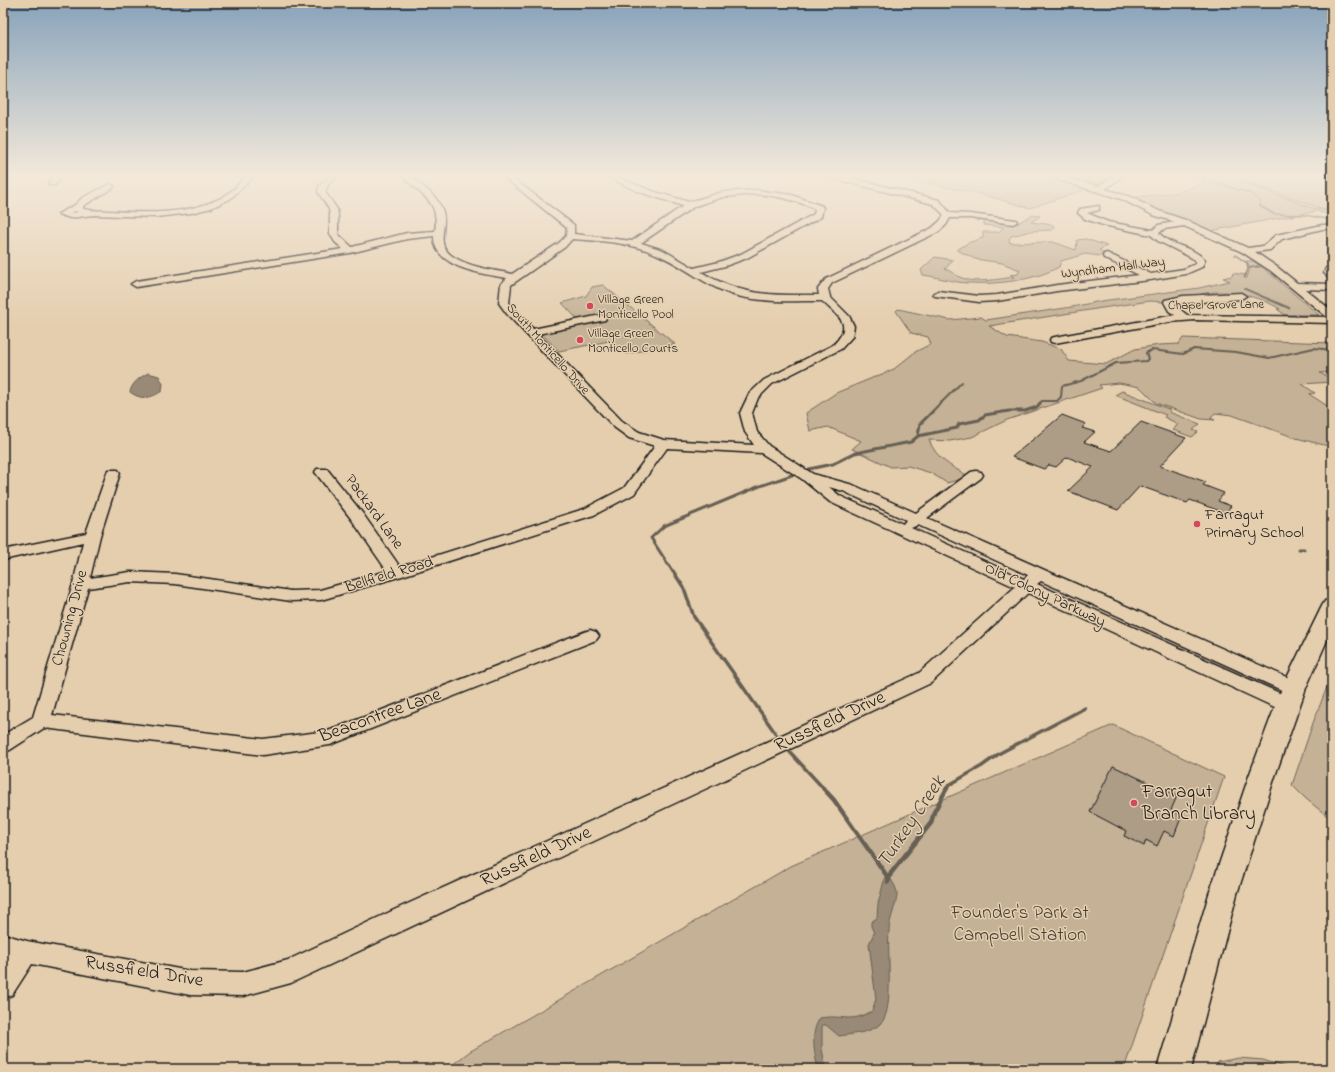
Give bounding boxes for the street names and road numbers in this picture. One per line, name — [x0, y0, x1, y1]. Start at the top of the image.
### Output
street label: Wyndham Hall Way — [1060, 252, 1166, 285]
street label: Chapel Grove Lane — [1168, 295, 1264, 315]
street label: South Monticello Drive — [502, 299, 594, 399]
street label: Packard Lane — [339, 470, 410, 555]
street label: Bellfield Road — [341, 550, 436, 600]
street label: Old Colony Parkway — [980, 556, 1110, 634]
street label: Chowning Drive — [46, 567, 95, 669]
street label: Beacontree Lane — [314, 681, 445, 751]
street label: Russfield Drive — [770, 684, 890, 760]
street label: Russfield Drive — [476, 819, 596, 895]
street label: Russfield Drive — [83, 949, 206, 995]

